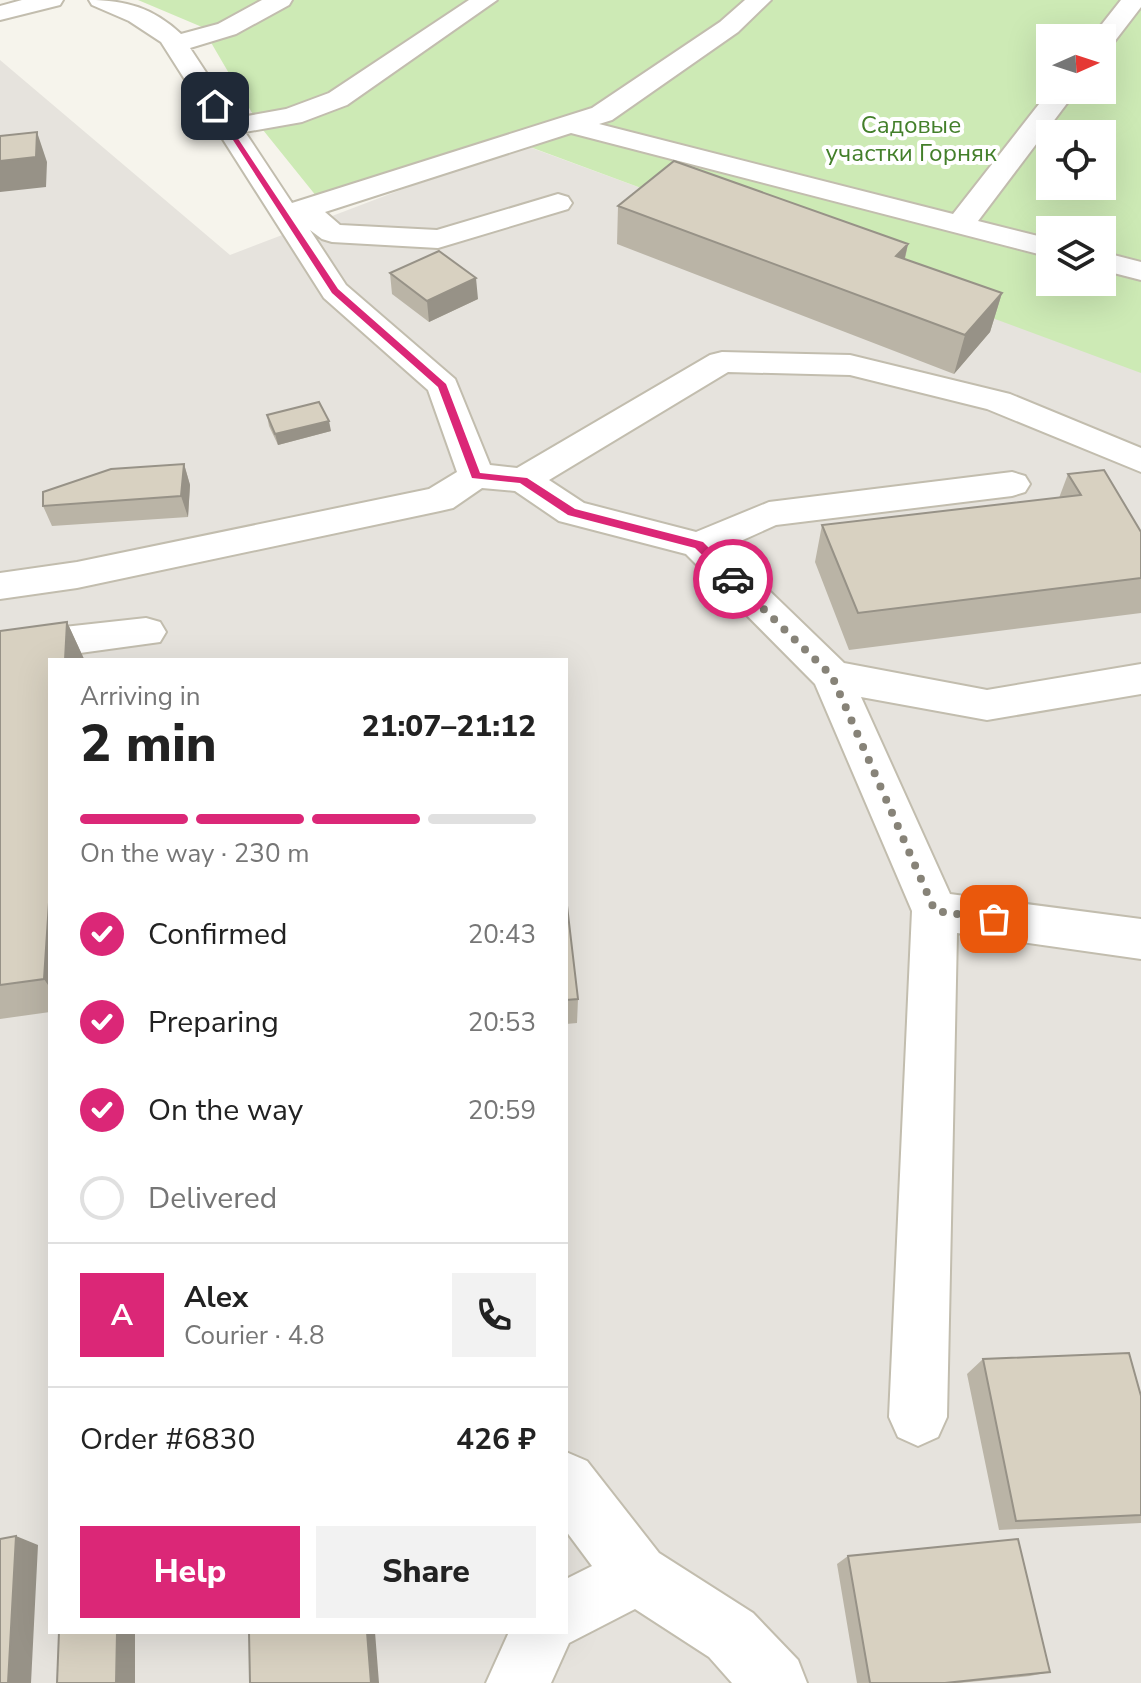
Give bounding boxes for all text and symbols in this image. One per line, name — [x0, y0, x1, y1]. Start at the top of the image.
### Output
north arrow — [1036, 24, 1116, 104]
map controls — [1036, 24, 1116, 296]
pin — [181, 72, 249, 140]
icon: home — [193, 84, 237, 128]
park label: Садовые участки Горняк — [825, 109, 997, 169]
button: locate — [1036, 120, 1116, 200]
button: layers — [1036, 216, 1116, 296]
courier — [693, 539, 773, 619]
icon: car — [711, 557, 755, 601]
text: Arriving in — [80, 679, 201, 714]
text: 21:07–21:12 — [361, 706, 536, 747]
text: 2 min — [80, 708, 217, 779]
text: On the way · 230 m — [80, 836, 309, 871]
pin — [960, 885, 1028, 953]
icon: bag — [972, 897, 1016, 941]
icon: check — [80, 912, 124, 956]
text: Confirmed — [148, 914, 288, 955]
text: 20:43 — [468, 917, 536, 952]
icon: check — [80, 1000, 124, 1044]
text: Preparing — [148, 1002, 279, 1043]
text: 20:53 — [468, 1005, 536, 1040]
icon: check — [80, 1088, 124, 1132]
text: On the way — [148, 1090, 303, 1131]
text: 20:59 — [468, 1093, 536, 1128]
text: Delivered — [148, 1178, 277, 1219]
button: phone — [452, 1273, 536, 1357]
text: Alex — [184, 1277, 248, 1318]
text: A — [111, 1295, 133, 1336]
text: Courier · 4.8 — [184, 1318, 325, 1353]
text: Order #6830 — [80, 1419, 255, 1460]
text: 426 ₽ — [456, 1419, 536, 1460]
button: Help — [80, 1526, 300, 1618]
button: Share — [316, 1526, 536, 1618]

